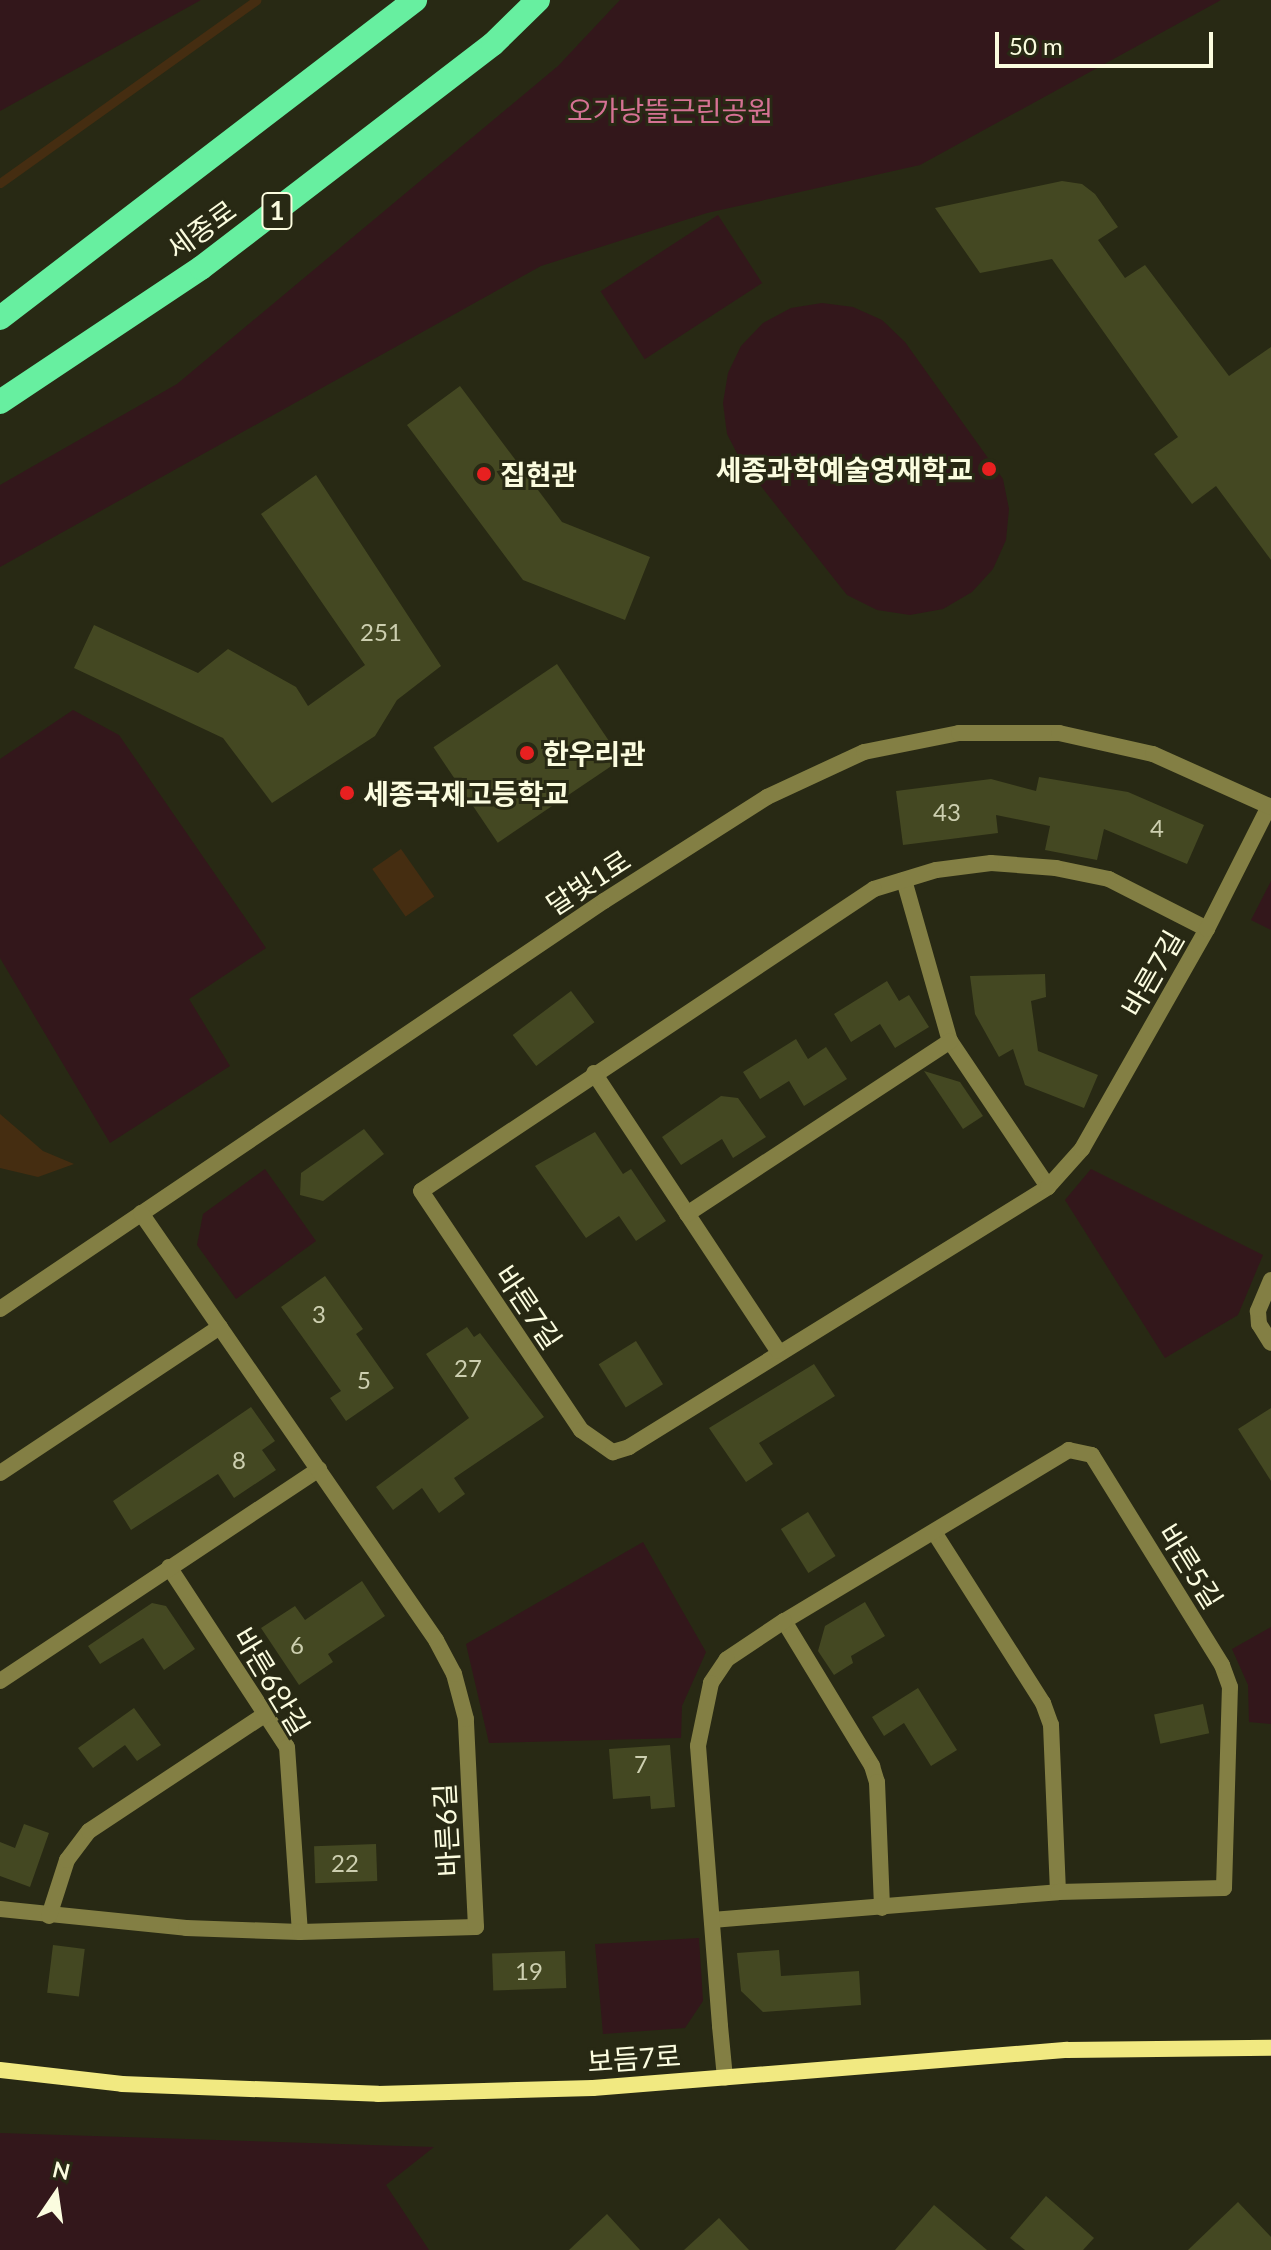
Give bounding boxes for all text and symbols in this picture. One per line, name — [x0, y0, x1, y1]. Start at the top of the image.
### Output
scale bar — [999, 16, 1217, 66]
text: 50 m — [1009, 31, 1063, 60]
park label: 오가낭뜰근린공원 — [567, 93, 773, 127]
road number: 1 — [261, 189, 293, 233]
street label: 세종로 — [160, 193, 242, 265]
place label: 세종과학예술영재학교 — [715, 452, 973, 486]
place label: 집현관 — [500, 457, 577, 491]
marker: 세종과학예술영재학교 — [980, 460, 998, 478]
marker: 집현관 — [475, 465, 493, 483]
house number: 251 — [360, 618, 402, 646]
place label: 한우리관 — [543, 736, 646, 770]
marker: 한우리관 — [518, 744, 536, 762]
place label: 세종국제고등학교 — [363, 776, 569, 810]
marker: 세종국제고등학교 — [338, 784, 356, 802]
house number: 43 — [933, 798, 961, 826]
house number: 4 — [1150, 814, 1164, 842]
street label: 달빛1로 — [540, 842, 636, 922]
street label: 바른7길 — [1114, 924, 1190, 1022]
street label: 바른7길 — [489, 1259, 569, 1355]
house number: 3 — [312, 1300, 326, 1328]
house number: 27 — [454, 1354, 482, 1382]
house number: 5 — [357, 1366, 371, 1394]
house number: 8 — [232, 1446, 246, 1474]
street label: 바른5길 — [1152, 1517, 1230, 1615]
street label: 바른6안길 — [227, 1621, 317, 1741]
house number: 6 — [290, 1631, 304, 1659]
house number: 7 — [634, 1750, 648, 1778]
street label: 바른6길 — [427, 1782, 465, 1878]
house number: 22 — [331, 1849, 359, 1877]
house number: 19 — [515, 1957, 543, 1985]
street label: 보듬7로 — [586, 2038, 682, 2078]
north arrow — [16, 2154, 96, 2234]
text: N — [50, 2155, 73, 2185]

